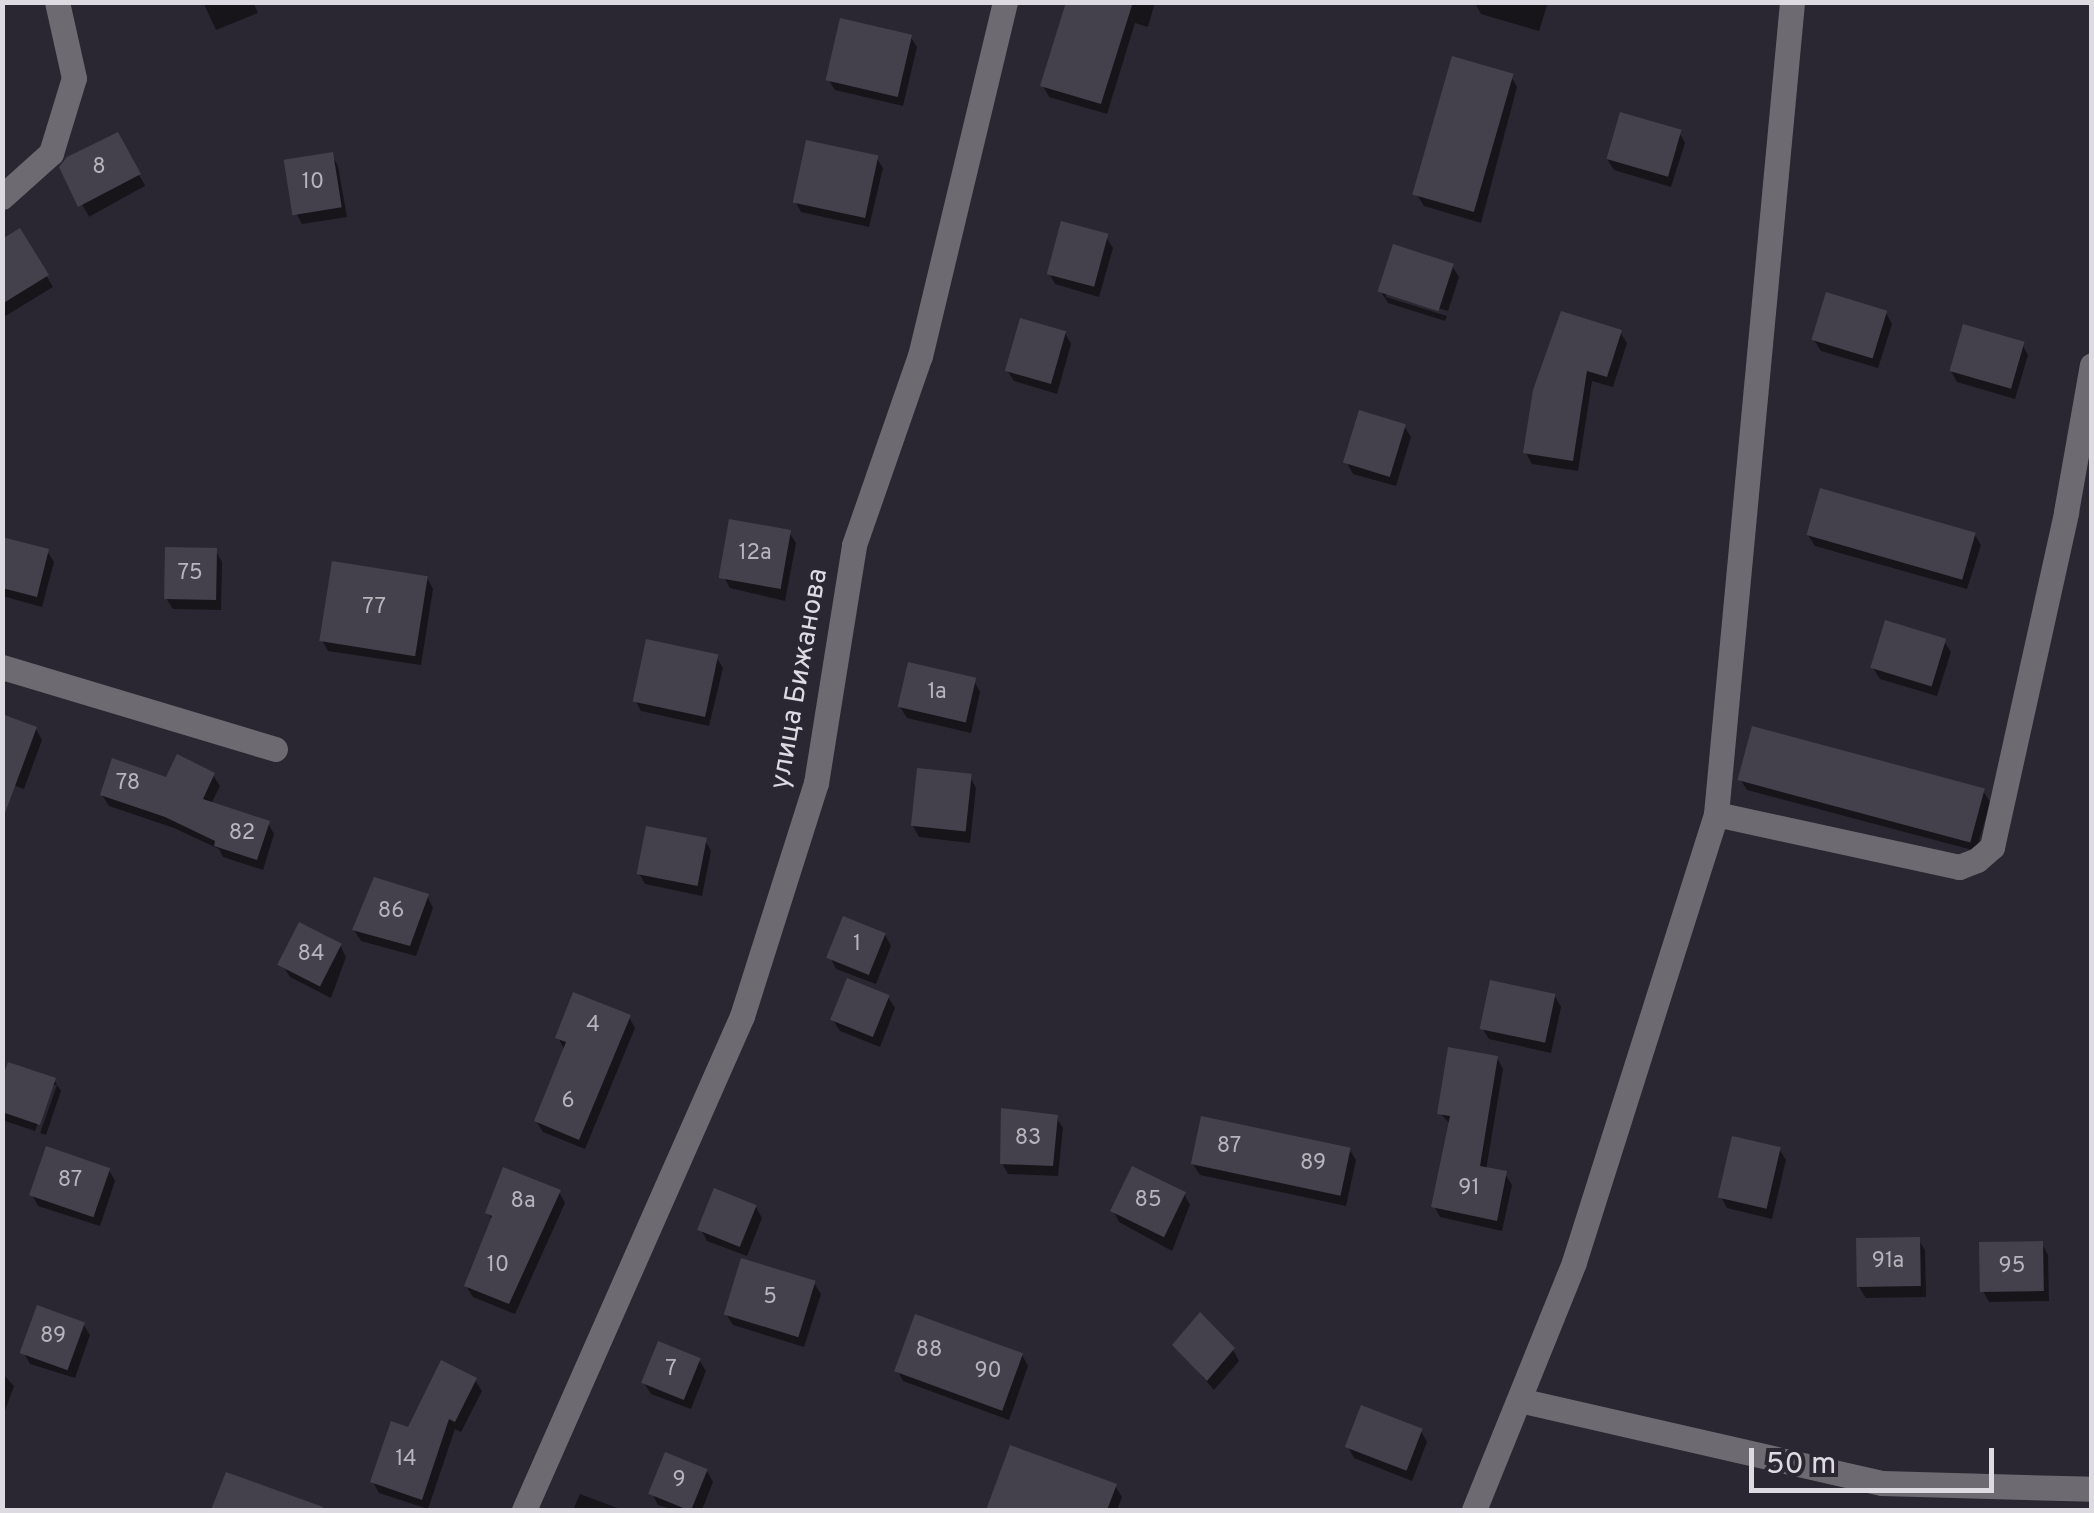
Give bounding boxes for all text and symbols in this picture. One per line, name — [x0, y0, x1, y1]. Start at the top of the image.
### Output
house number: 8 — [92, 155, 106, 181]
house number: 10 — [302, 170, 324, 196]
house number: 12а — [738, 541, 772, 567]
house number: 75 — [177, 561, 203, 587]
street label: улица Бижанова — [764, 566, 836, 792]
house number: 77 — [362, 595, 386, 621]
house number: 1а — [927, 680, 947, 706]
house number: 78 — [116, 771, 140, 797]
house number: 82 — [229, 821, 255, 847]
house number: 86 — [378, 899, 404, 925]
house number: 1 — [853, 932, 861, 958]
house number: 84 — [297, 942, 325, 968]
house number: 4 — [586, 1013, 600, 1039]
house number: 6 — [561, 1089, 575, 1115]
house number: 83 — [1015, 1126, 1041, 1152]
house number: 87 — [1217, 1134, 1241, 1160]
house number: 89 — [1300, 1151, 1326, 1177]
house number: 87 — [58, 1168, 82, 1194]
house number: 91 — [1458, 1176, 1480, 1202]
house number: 85 — [1134, 1188, 1162, 1214]
house number: 8а — [510, 1189, 536, 1215]
house number: 91а — [1872, 1249, 1904, 1275]
house number: 10 — [487, 1253, 509, 1279]
house number: 95 — [1999, 1254, 2025, 1280]
house number: 5 — [763, 1285, 777, 1311]
house number: 89 — [40, 1324, 66, 1350]
house number: 88 — [916, 1338, 942, 1364]
house number: 7 — [665, 1357, 677, 1383]
house number: 90 — [974, 1359, 1002, 1385]
scale bar — [1754, 1428, 1999, 1490]
house number: 14 — [395, 1447, 417, 1473]
text: 50 m — [1766, 1447, 1836, 1484]
house number: 9 — [672, 1468, 686, 1494]

